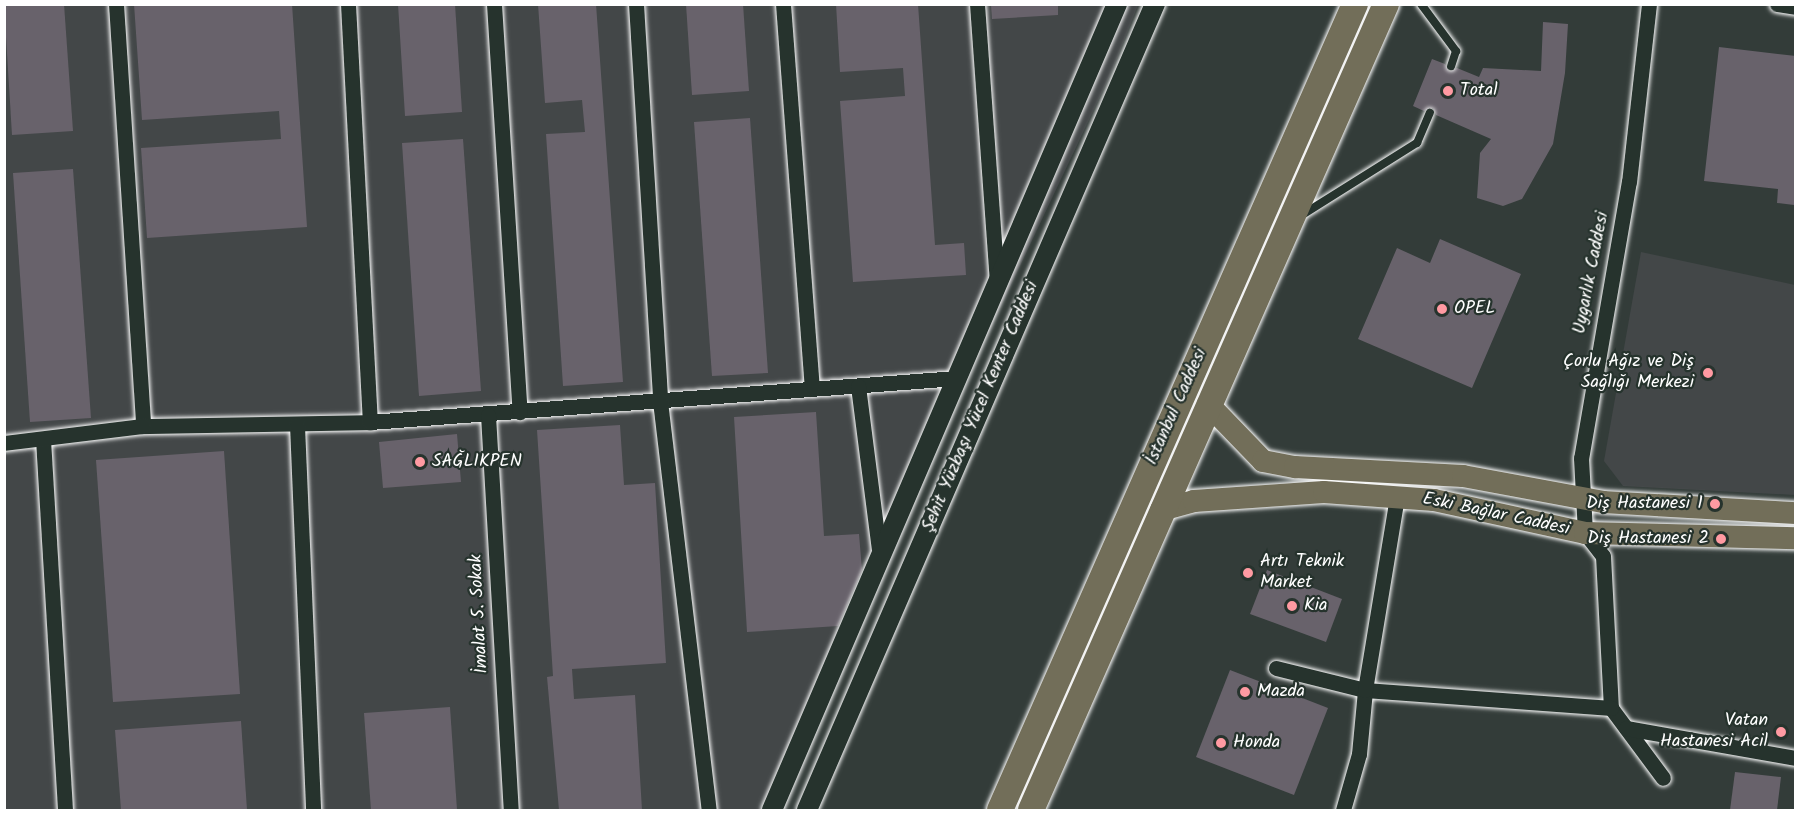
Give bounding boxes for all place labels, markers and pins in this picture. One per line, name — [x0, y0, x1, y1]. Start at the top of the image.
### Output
place label: Total — [1460, 80, 1498, 102]
marker: Total — [1441, 84, 1455, 98]
place label: OPEL — [1454, 298, 1495, 320]
marker: OPEL — [1435, 302, 1449, 316]
place label: Çorlu Ağız ve Diş Sağlığı Merkezi — [1563, 352, 1694, 394]
marker: Çorlu Ağız ve Diş Sağlığı Merkezi — [1699, 364, 1717, 382]
place label: SAĞLIKPEN — [432, 451, 522, 473]
marker: SAĞLIKPEN — [413, 455, 427, 469]
place label: Diş Hastanesi 1 — [1586, 493, 1703, 515]
marker: Diş Hastanesi 1 — [1708, 497, 1722, 511]
place label: Diş Hastanesi 2 — [1587, 528, 1709, 550]
marker: Diş Hastanesi 2 — [1714, 532, 1728, 546]
place label: Artı Teknik Market — [1260, 552, 1344, 594]
marker: Artı Teknik Market — [1241, 566, 1255, 580]
place label: Kia — [1304, 595, 1327, 617]
marker: Kia — [1285, 599, 1299, 613]
place label: Mazda — [1257, 681, 1305, 703]
marker: Mazda — [1238, 685, 1252, 699]
place label: Vatan Hastanesi Acil — [1660, 711, 1768, 754]
marker: Vatan Hastanesi Acil — [1772, 723, 1790, 741]
place label: Honda — [1233, 732, 1280, 754]
marker: Honda — [1214, 736, 1228, 750]

